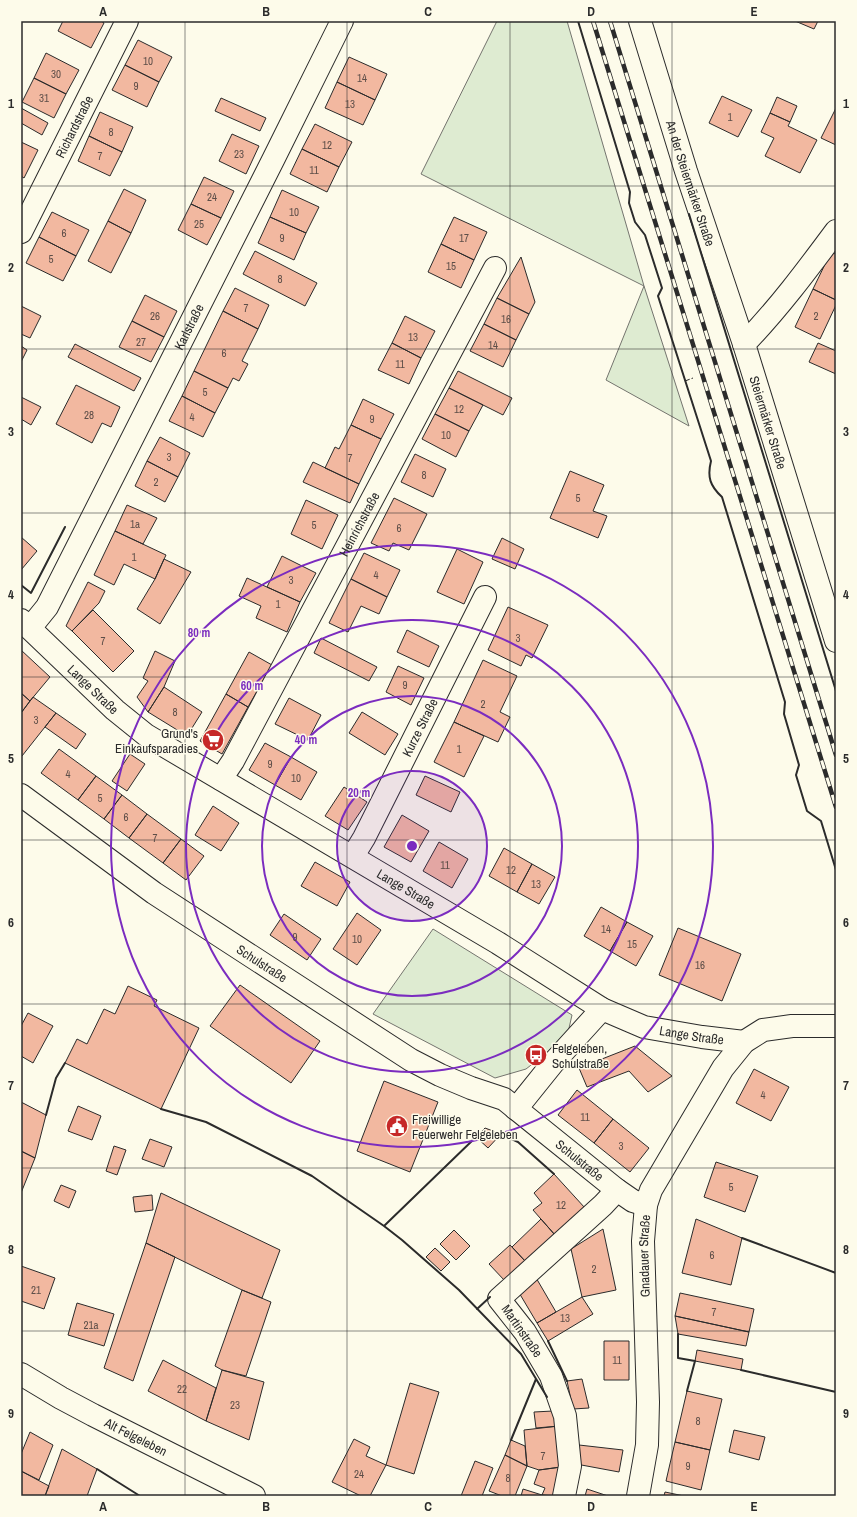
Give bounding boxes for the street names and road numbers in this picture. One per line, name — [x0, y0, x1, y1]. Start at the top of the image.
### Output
street label: Richardstraße — [51, 92, 97, 161]
street label: An der Steiermärker Straße — [662, 117, 719, 248]
street label: Karlstraße — [170, 301, 207, 353]
street label: Steiermärker Straße — [746, 374, 791, 471]
street label: Heinrichstraße — [335, 489, 383, 559]
street label: Lange Straße — [64, 661, 123, 718]
street label: Kurze Straße — [398, 695, 441, 759]
street label: Lange Straße — [374, 865, 438, 912]
street label: Schulstraße — [233, 941, 291, 986]
street label: Lange Straße — [658, 1021, 725, 1048]
street label: Schulstraße — [552, 1136, 607, 1185]
street label: Gnadauer Straße — [634, 1214, 654, 1297]
street label: Martinstraße — [498, 1301, 546, 1361]
street label: Alt Felgeleben — [101, 1413, 170, 1459]

